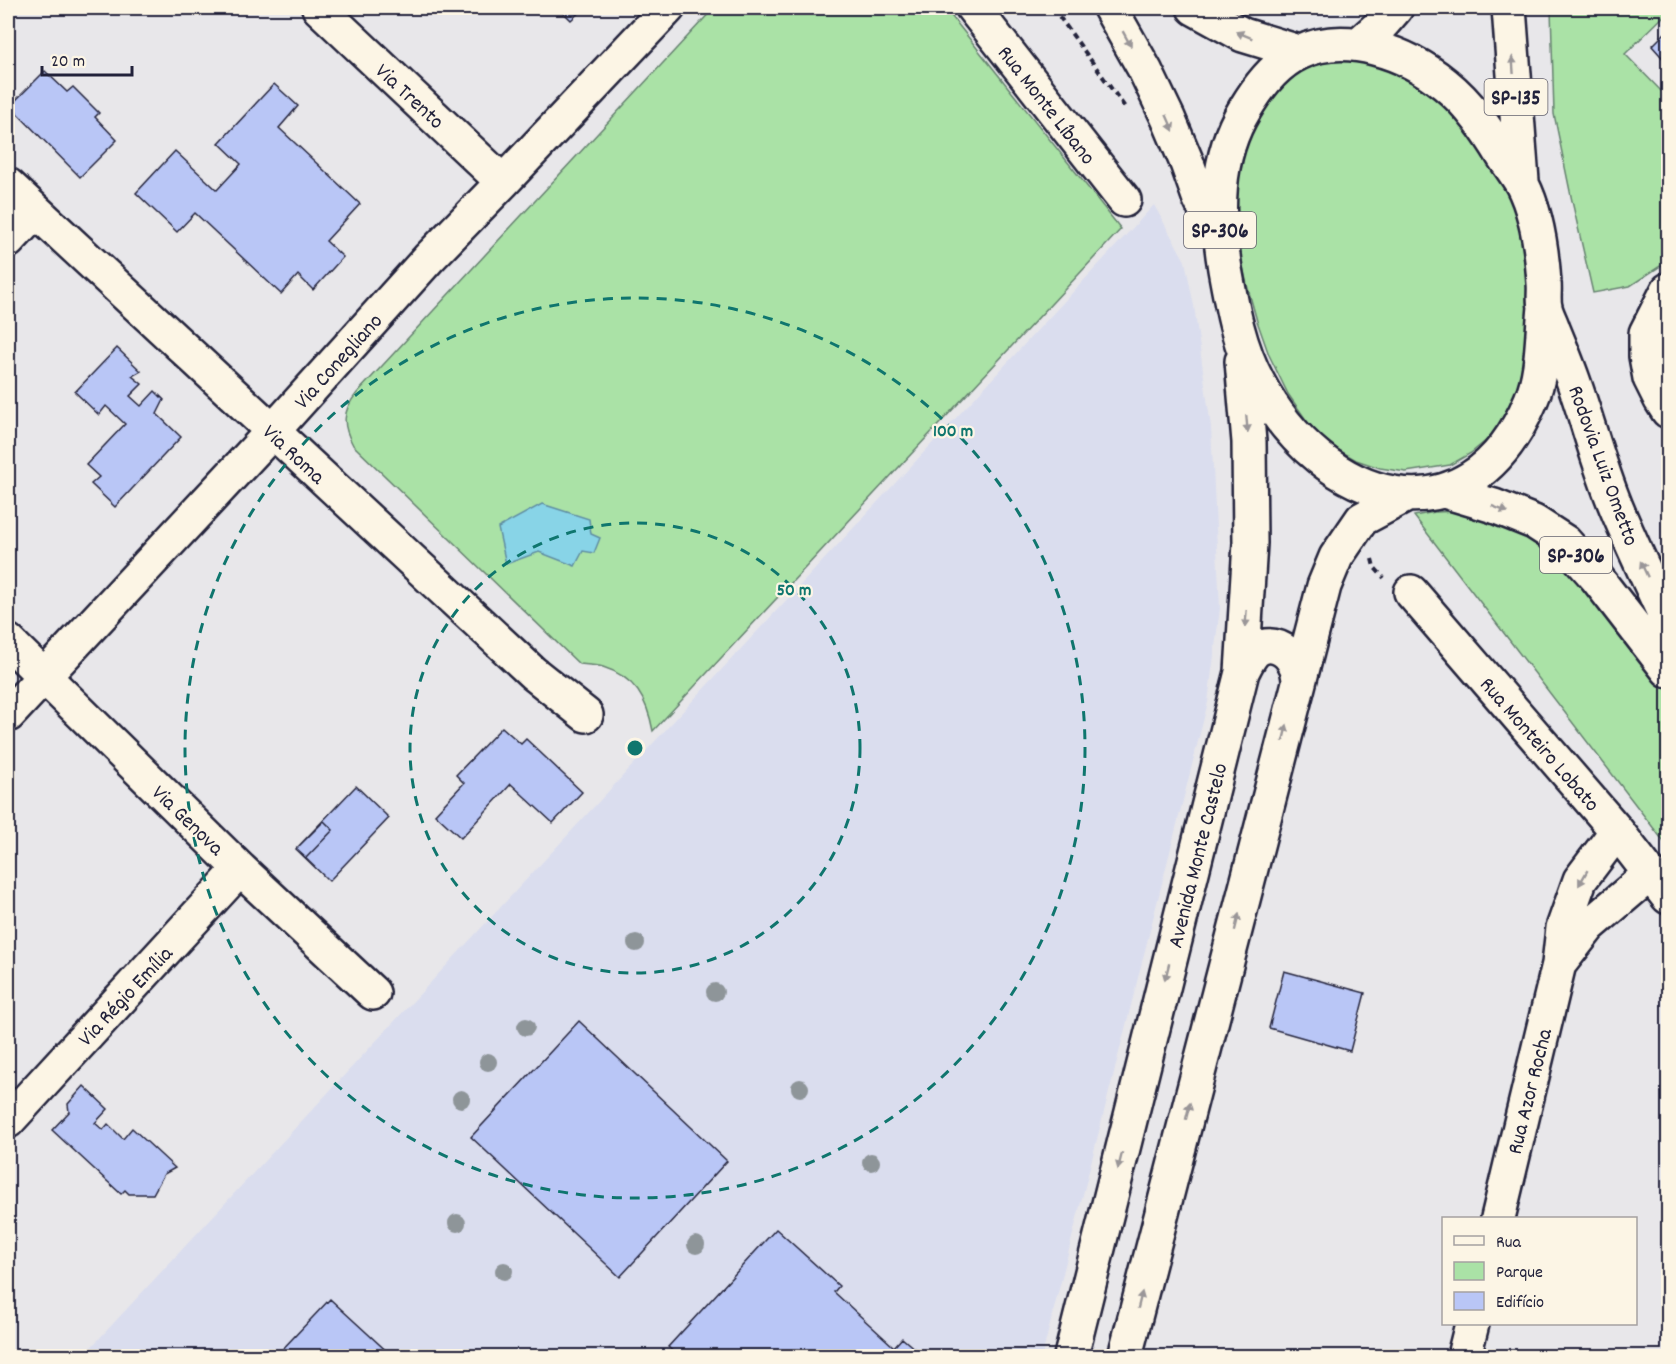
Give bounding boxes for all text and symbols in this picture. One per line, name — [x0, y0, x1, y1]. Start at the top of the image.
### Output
one-way arrow — [1235, 29, 1253, 39]
one-way arrow — [1122, 31, 1132, 48]
scale bar — [42, 39, 132, 77]
street label: Rua Monte Líbano — [989, 40, 1102, 172]
text: 20 m — [51, 50, 85, 75]
one-way arrow — [1509, 55, 1518, 74]
street label: Via Trento — [367, 57, 450, 138]
road number: SP-135 — [1484, 79, 1547, 115]
one-way arrow — [1166, 114, 1175, 132]
road number: SP-306 — [1184, 212, 1256, 248]
street label: Via Conegliano — [288, 308, 391, 417]
street label: Rodovia Luiz Ometto — [1558, 382, 1645, 551]
one-way arrow — [1242, 414, 1252, 433]
street label: Via Roma — [254, 418, 331, 493]
text: 100 m — [933, 420, 973, 445]
one-way arrow — [1491, 505, 1509, 514]
road number: SP-306 — [1540, 537, 1612, 573]
one-way arrow — [1639, 559, 1649, 577]
text: 50 m — [777, 579, 811, 604]
one-way arrow — [1241, 609, 1251, 628]
street label: Rua Monteiro Lobato — [1471, 671, 1606, 820]
one-way arrow — [1281, 724, 1291, 742]
centre of rings — [625, 738, 645, 758]
street label: Avenida Monte Castelo — [1161, 760, 1237, 952]
street label: Via Genova — [143, 779, 230, 864]
one-way arrow — [1577, 870, 1588, 886]
one-way arrow — [1232, 913, 1242, 931]
street label: Via Régio Emília — [72, 940, 182, 1055]
one-way arrow — [1162, 963, 1171, 981]
street label: Rua Azor Rocha — [1501, 1025, 1562, 1158]
one-way arrow — [1184, 1102, 1194, 1120]
one-way arrow — [1114, 1152, 1124, 1171]
legend — [1442, 1217, 1637, 1325]
text: Rua — [1496, 1231, 1522, 1256]
text: Parque — [1496, 1261, 1543, 1286]
one-way arrow — [1135, 1291, 1145, 1309]
text: Edifício — [1496, 1291, 1544, 1316]

